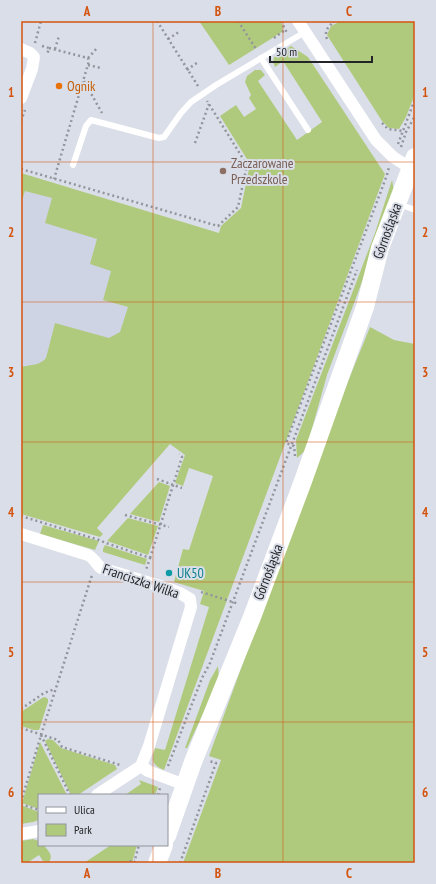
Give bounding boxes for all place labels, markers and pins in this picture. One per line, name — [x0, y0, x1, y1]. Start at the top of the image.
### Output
place label: Ognik — [67, 77, 96, 95]
marker: Ognik — [54, 81, 64, 91]
place label: Zaczarowane Przedszkole — [231, 154, 294, 188]
marker: Zaczarowane Przedszkole — [218, 166, 228, 176]
place label: UK50 — [177, 564, 204, 582]
marker: UK50 — [164, 568, 174, 578]

